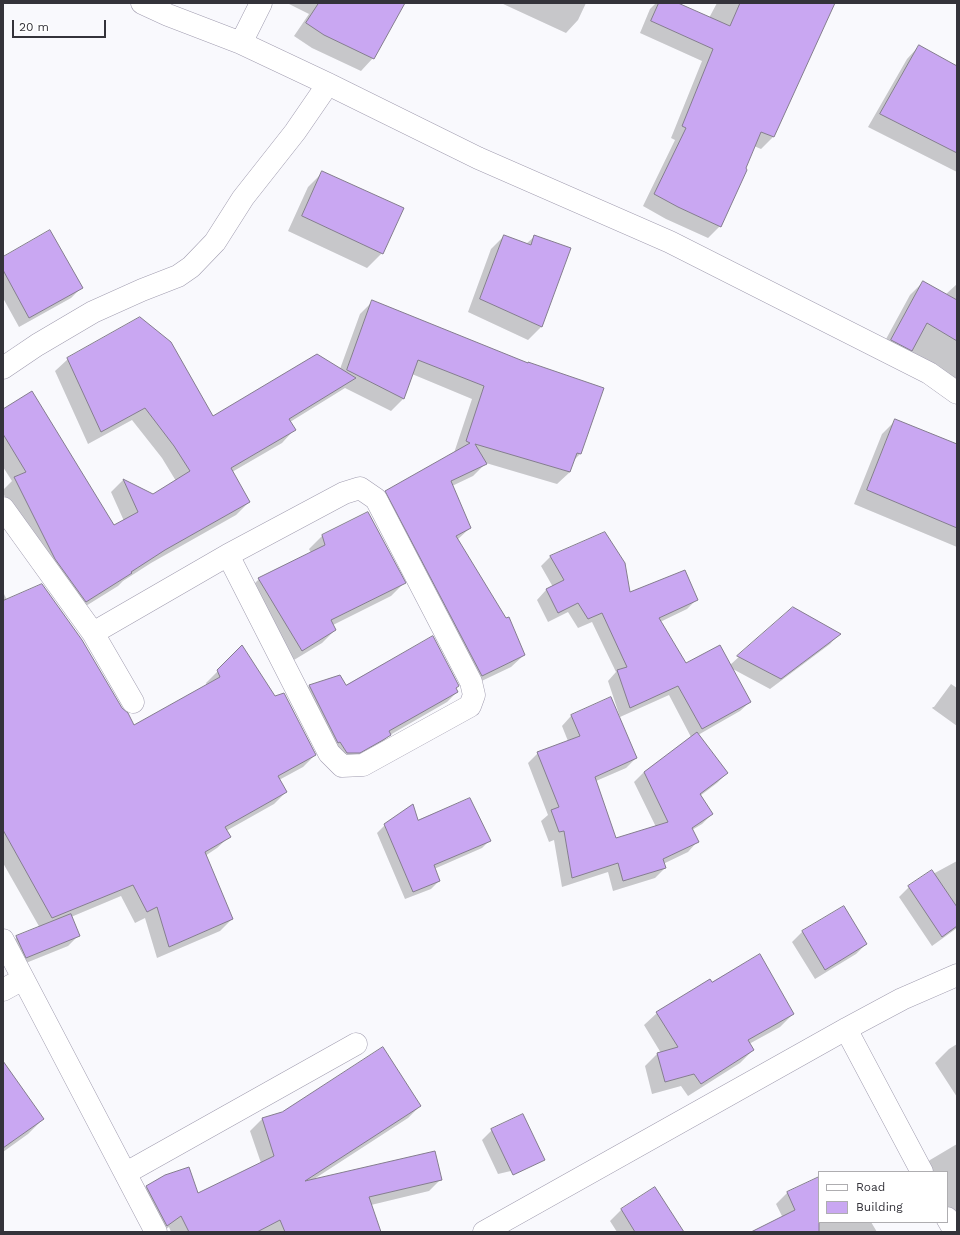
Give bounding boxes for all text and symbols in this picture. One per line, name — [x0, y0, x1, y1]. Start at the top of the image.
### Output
scale bar — [14, 12, 108, 38]
text: 20 m — [19, 20, 49, 34]
legend — [818, 1171, 948, 1223]
text: Road — [856, 1180, 885, 1194]
text: Building — [856, 1200, 903, 1214]

